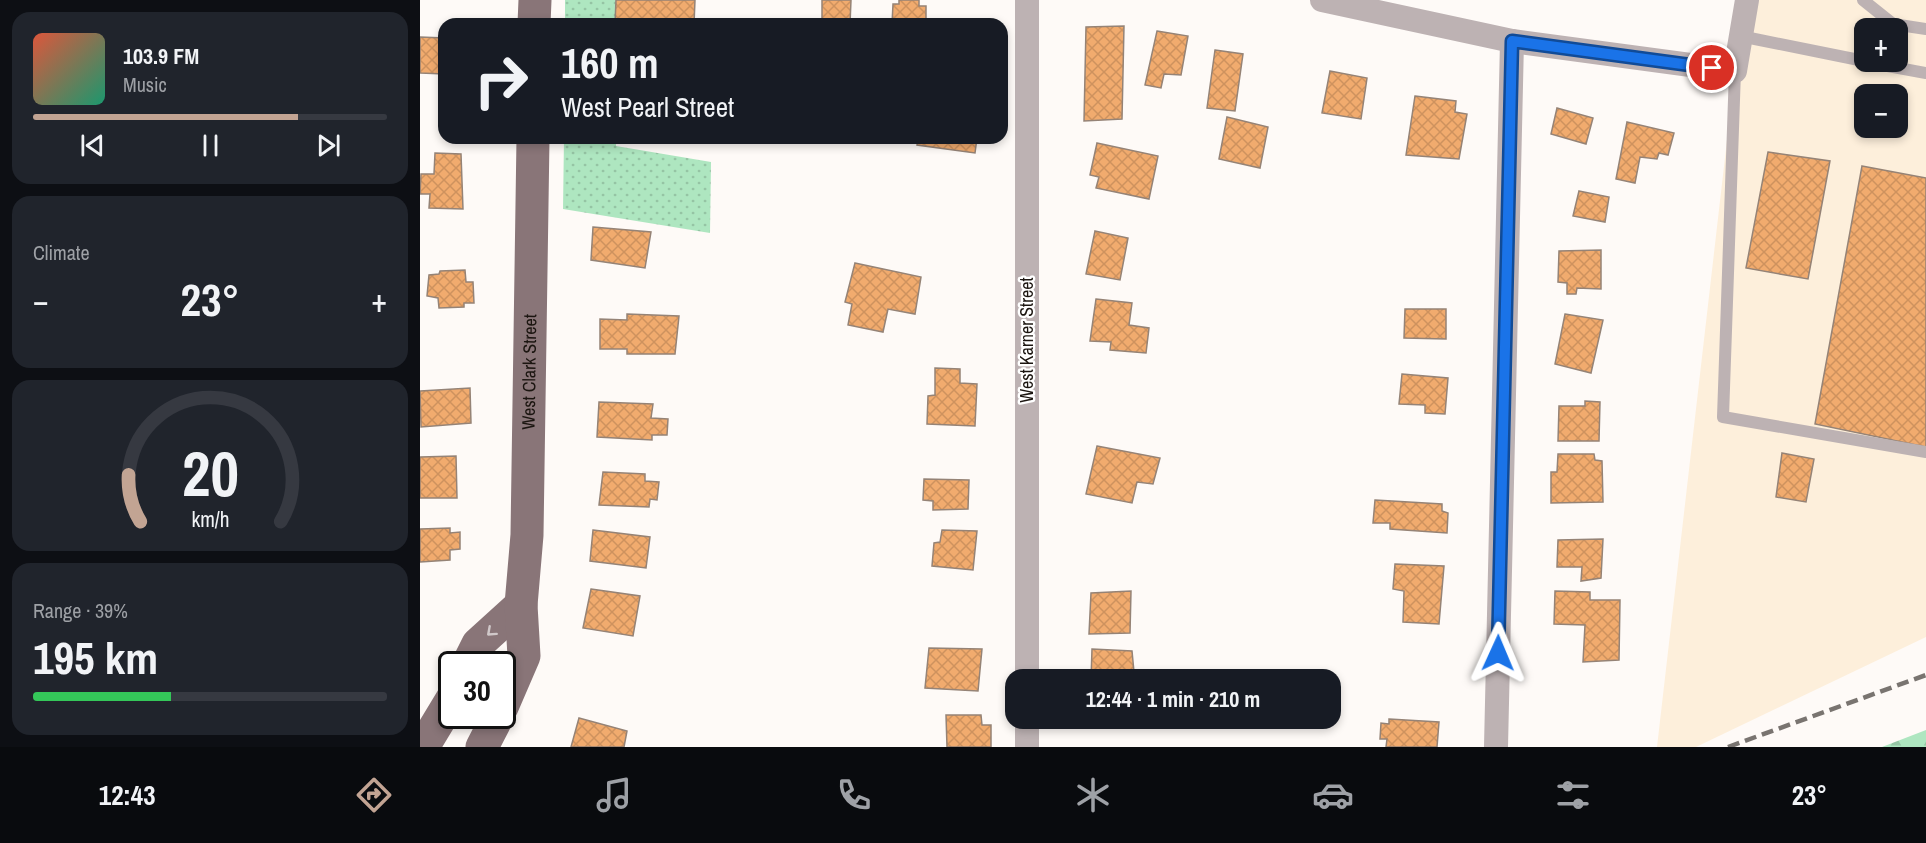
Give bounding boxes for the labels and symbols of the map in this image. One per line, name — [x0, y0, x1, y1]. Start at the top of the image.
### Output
pin — [1686, 42, 1737, 93]
street label: West Karner Street — [1014, 277, 1039, 403]
street label: West Clark Street — [516, 314, 542, 430]
position arrow — [1466, 621, 1530, 685]
one-way arrow — [487, 625, 498, 636]
speed limit sign: 30 — [438, 651, 516, 729]

